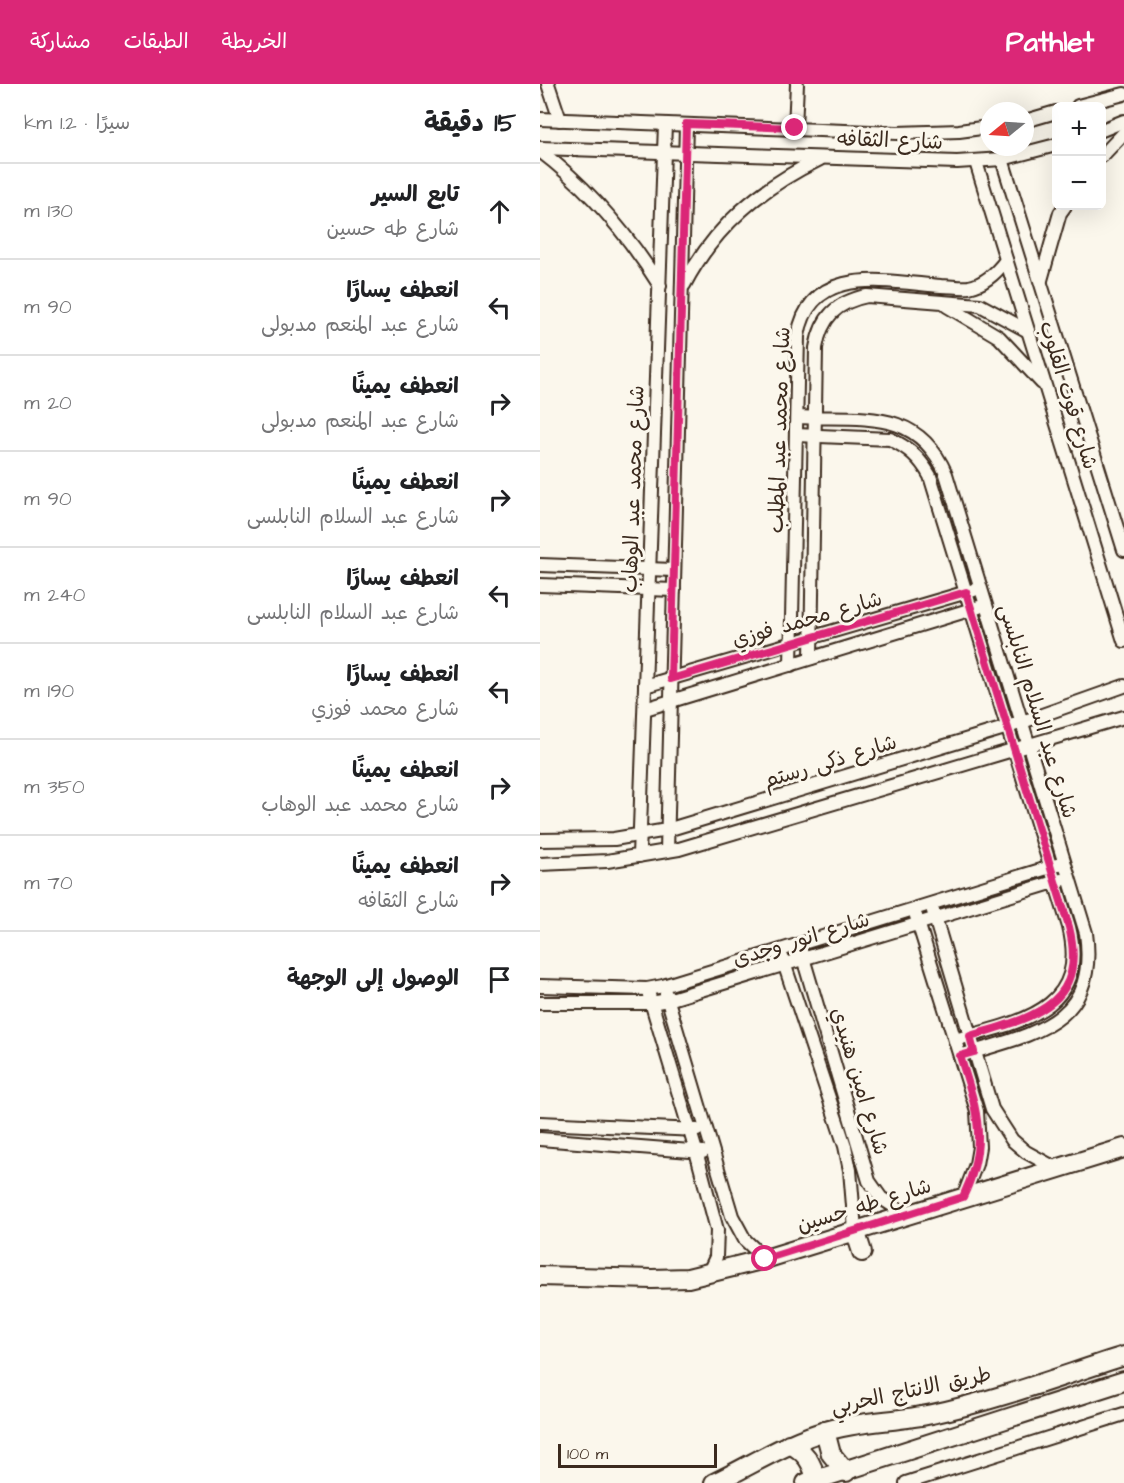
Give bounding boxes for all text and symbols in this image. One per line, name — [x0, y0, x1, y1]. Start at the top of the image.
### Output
text: Pathlet — [1006, 23, 1094, 62]
text: مشاركة — [30, 27, 91, 56]
text: الطبقات — [124, 27, 189, 56]
text: الخريطة — [222, 27, 287, 56]
north arrow — [980, 102, 1034, 156]
map controls — [1052, 102, 1106, 210]
button: + — [1052, 102, 1106, 156]
text: 15 دقيقة — [424, 105, 516, 141]
text: سيرًا · 1.2 km — [24, 109, 130, 137]
route end — [781, 114, 807, 140]
street label: شارع الثقافه — [837, 124, 943, 157]
button: − — [1052, 156, 1106, 210]
text: تابع السير — [372, 179, 459, 210]
icon: ahead — [483, 195, 516, 228]
text: 130 m — [24, 197, 73, 225]
text: شارع طه حسين — [326, 215, 459, 243]
text: انعطف يسارًا — [346, 275, 459, 306]
icon: left — [483, 291, 516, 324]
text: 90 m — [24, 293, 72, 321]
text: شارع عبد المنعم مدبولى — [261, 311, 459, 339]
street label: شارع قوت القلوب — [1032, 317, 1105, 473]
street label: شارع محمد عبد المطلب — [761, 326, 798, 534]
text: انعطف يمينًا — [352, 371, 459, 402]
street label: شارع محمد عبد الوهاب — [615, 385, 652, 593]
icon: right — [483, 387, 516, 420]
text: 20 m — [24, 389, 72, 417]
text: شارع عبد المنعم مدبولى — [261, 407, 459, 435]
text: انعطف يمينًا — [352, 467, 459, 498]
icon: right — [483, 483, 516, 516]
text: 90 m — [24, 485, 72, 513]
text: شارع عبد السلام النابلسى — [247, 503, 459, 531]
text: انعطف يسارًا — [346, 563, 459, 594]
icon: left — [483, 579, 516, 612]
text: 240 m — [24, 581, 85, 609]
street label: شارع محمد فوزي — [729, 584, 886, 655]
text: شارع عبد السلام النابلسى — [247, 599, 459, 627]
street label: شارع عبد السلام النابلسى — [990, 600, 1084, 822]
text: انعطف يسارًا — [346, 659, 459, 690]
icon: left — [483, 675, 516, 708]
text: 190 m — [24, 677, 74, 705]
text: شارع محمد فوزي — [311, 695, 459, 723]
street label: شارع ذكى رستم — [760, 727, 901, 797]
text: انعطف يمينًا — [352, 755, 459, 786]
icon: right — [483, 771, 516, 804]
text: 350 m — [24, 773, 85, 801]
text: شارع محمد عبد الوهاب — [261, 791, 459, 819]
text: انعطف يمينًا — [352, 851, 459, 882]
icon: right — [483, 867, 516, 900]
text: 70 m — [24, 869, 73, 897]
text: شارع الثقافه — [358, 887, 459, 915]
street label: شارع انور وجدى — [729, 905, 873, 974]
text: الوصول إلى الوجهة — [287, 963, 459, 994]
icon: arrive — [483, 963, 516, 996]
street label: شارع امين هنيدي — [823, 1004, 896, 1158]
street label: شارع طه حسين — [793, 1171, 935, 1240]
route start — [751, 1245, 777, 1271]
street label: طريق الانتاج الحربي — [828, 1359, 995, 1426]
scale bar — [558, 1441, 717, 1468]
text: 100 m — [567, 1443, 608, 1465]

